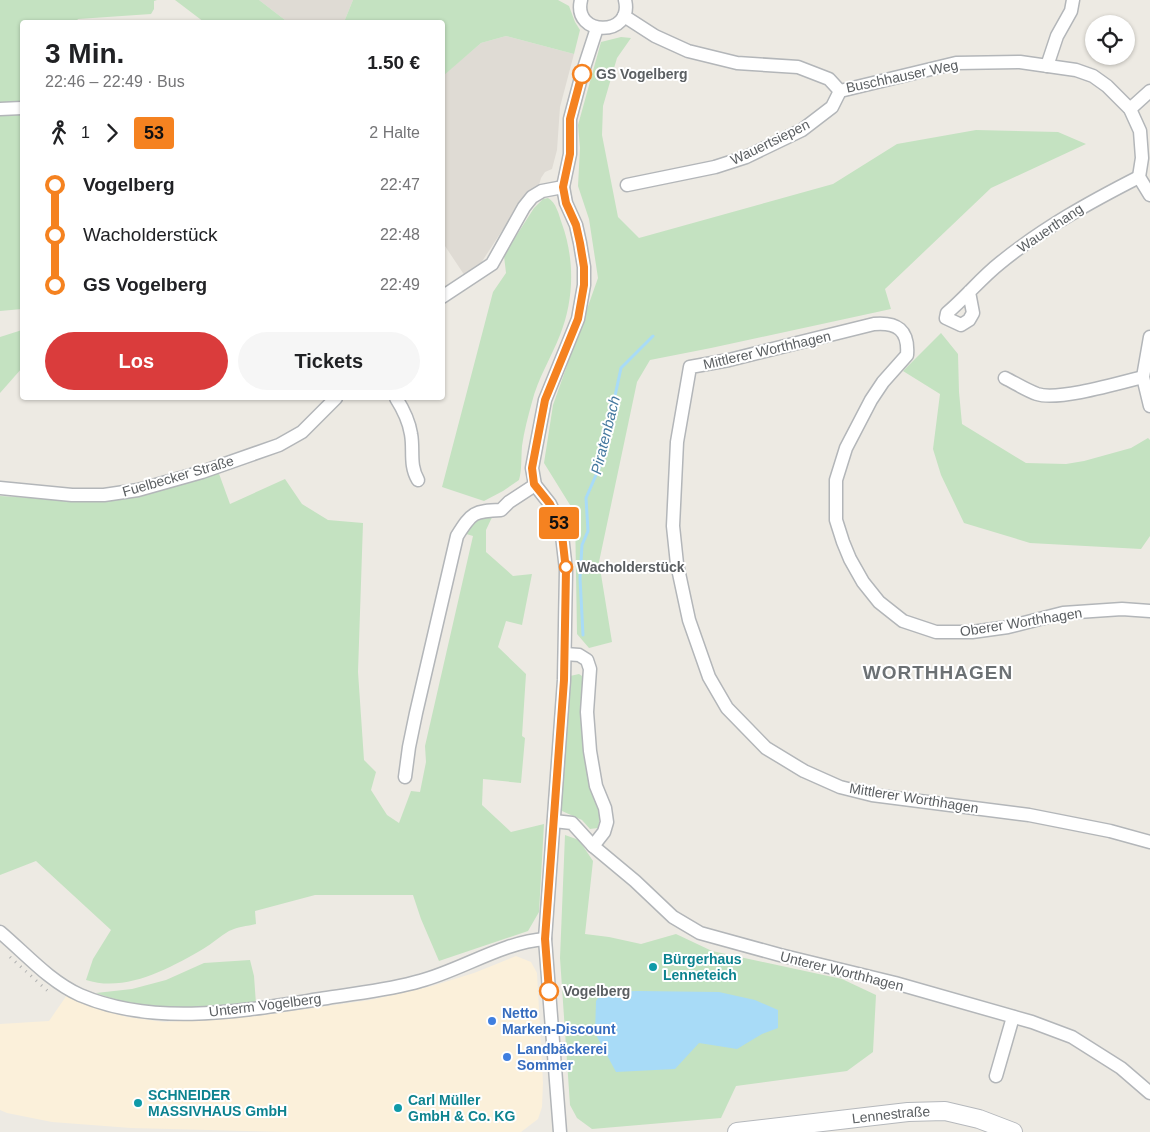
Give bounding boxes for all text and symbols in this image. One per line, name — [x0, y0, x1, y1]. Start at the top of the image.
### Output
map controls — [1085, 15, 1135, 65]
button: locate — [1085, 15, 1135, 65]
text: 3 Min. — [45, 38, 124, 69]
text: 1.50 € — [367, 52, 420, 73]
street label: Buschhauser Weg — [845, 56, 959, 96]
marker: GS Vogelberg — [572, 64, 592, 84]
place label: GS Vogelberg — [596, 66, 688, 82]
text: 22:46 – 22:49 · Bus — [45, 73, 185, 90]
street label: Wauertsiepen — [728, 116, 812, 168]
icon: walk — [45, 119, 73, 147]
icon: forward — [98, 119, 126, 147]
text: 53 — [144, 123, 164, 143]
text: 1 — [81, 124, 90, 141]
text: 2 Halte — [369, 124, 420, 141]
text: Vogelberg — [83, 174, 175, 195]
text: 22:47 — [380, 176, 420, 193]
street label: Wauerthang — [1014, 200, 1086, 256]
text: Wacholderstück — [83, 224, 217, 245]
text: 22:48 — [380, 226, 420, 243]
text: GS Vogelberg — [83, 274, 207, 295]
text: 22:49 — [380, 276, 420, 293]
street label: Mittlerer Worthhagen — [702, 328, 832, 372]
button: Los — [45, 332, 228, 390]
button: Tickets — [238, 332, 420, 390]
water label: Piratenbach — [587, 394, 623, 476]
street label: Fuelbecker Straße — [120, 452, 236, 500]
line badge: 53 — [536, 507, 582, 539]
text: 53 — [549, 513, 569, 533]
place label: Wacholderstück — [577, 559, 685, 575]
marker: Wacholderstück — [559, 560, 573, 574]
street label: Oberer Worthhagen — [959, 604, 1083, 640]
district label: WORTHHAGEN — [863, 662, 1013, 683]
street label: Mittlerer Worthhagen — [848, 780, 980, 816]
street label: Unterer Worthhagen — [779, 948, 905, 994]
place label: Bürgerhaus Lenneteich — [663, 951, 742, 983]
marker: Bürgerhaus Lenneteich — [647, 961, 659, 973]
marker: Vogelberg — [539, 981, 559, 1001]
place label: Vogelberg — [563, 983, 630, 999]
street label: Unterm Vogelberg — [208, 990, 322, 1020]
place label: Netto Marken-Discount — [502, 1005, 616, 1037]
marker: Netto Marken-Discount — [486, 1015, 498, 1027]
place label: Landbäckerei Sommer — [517, 1041, 607, 1073]
marker: Landbäckerei Sommer — [501, 1051, 513, 1063]
place label: SCHNEIDER MASSIVHAUS GmbH — [148, 1087, 287, 1119]
place label: Carl Müller GmbH & Co. KG — [408, 1092, 515, 1124]
marker: SCHNEIDER MASSIVHAUS GmbH — [132, 1097, 144, 1109]
marker: Carl Müller GmbH & Co. KG — [392, 1102, 404, 1114]
street label: Lennestraße — [851, 1103, 931, 1127]

